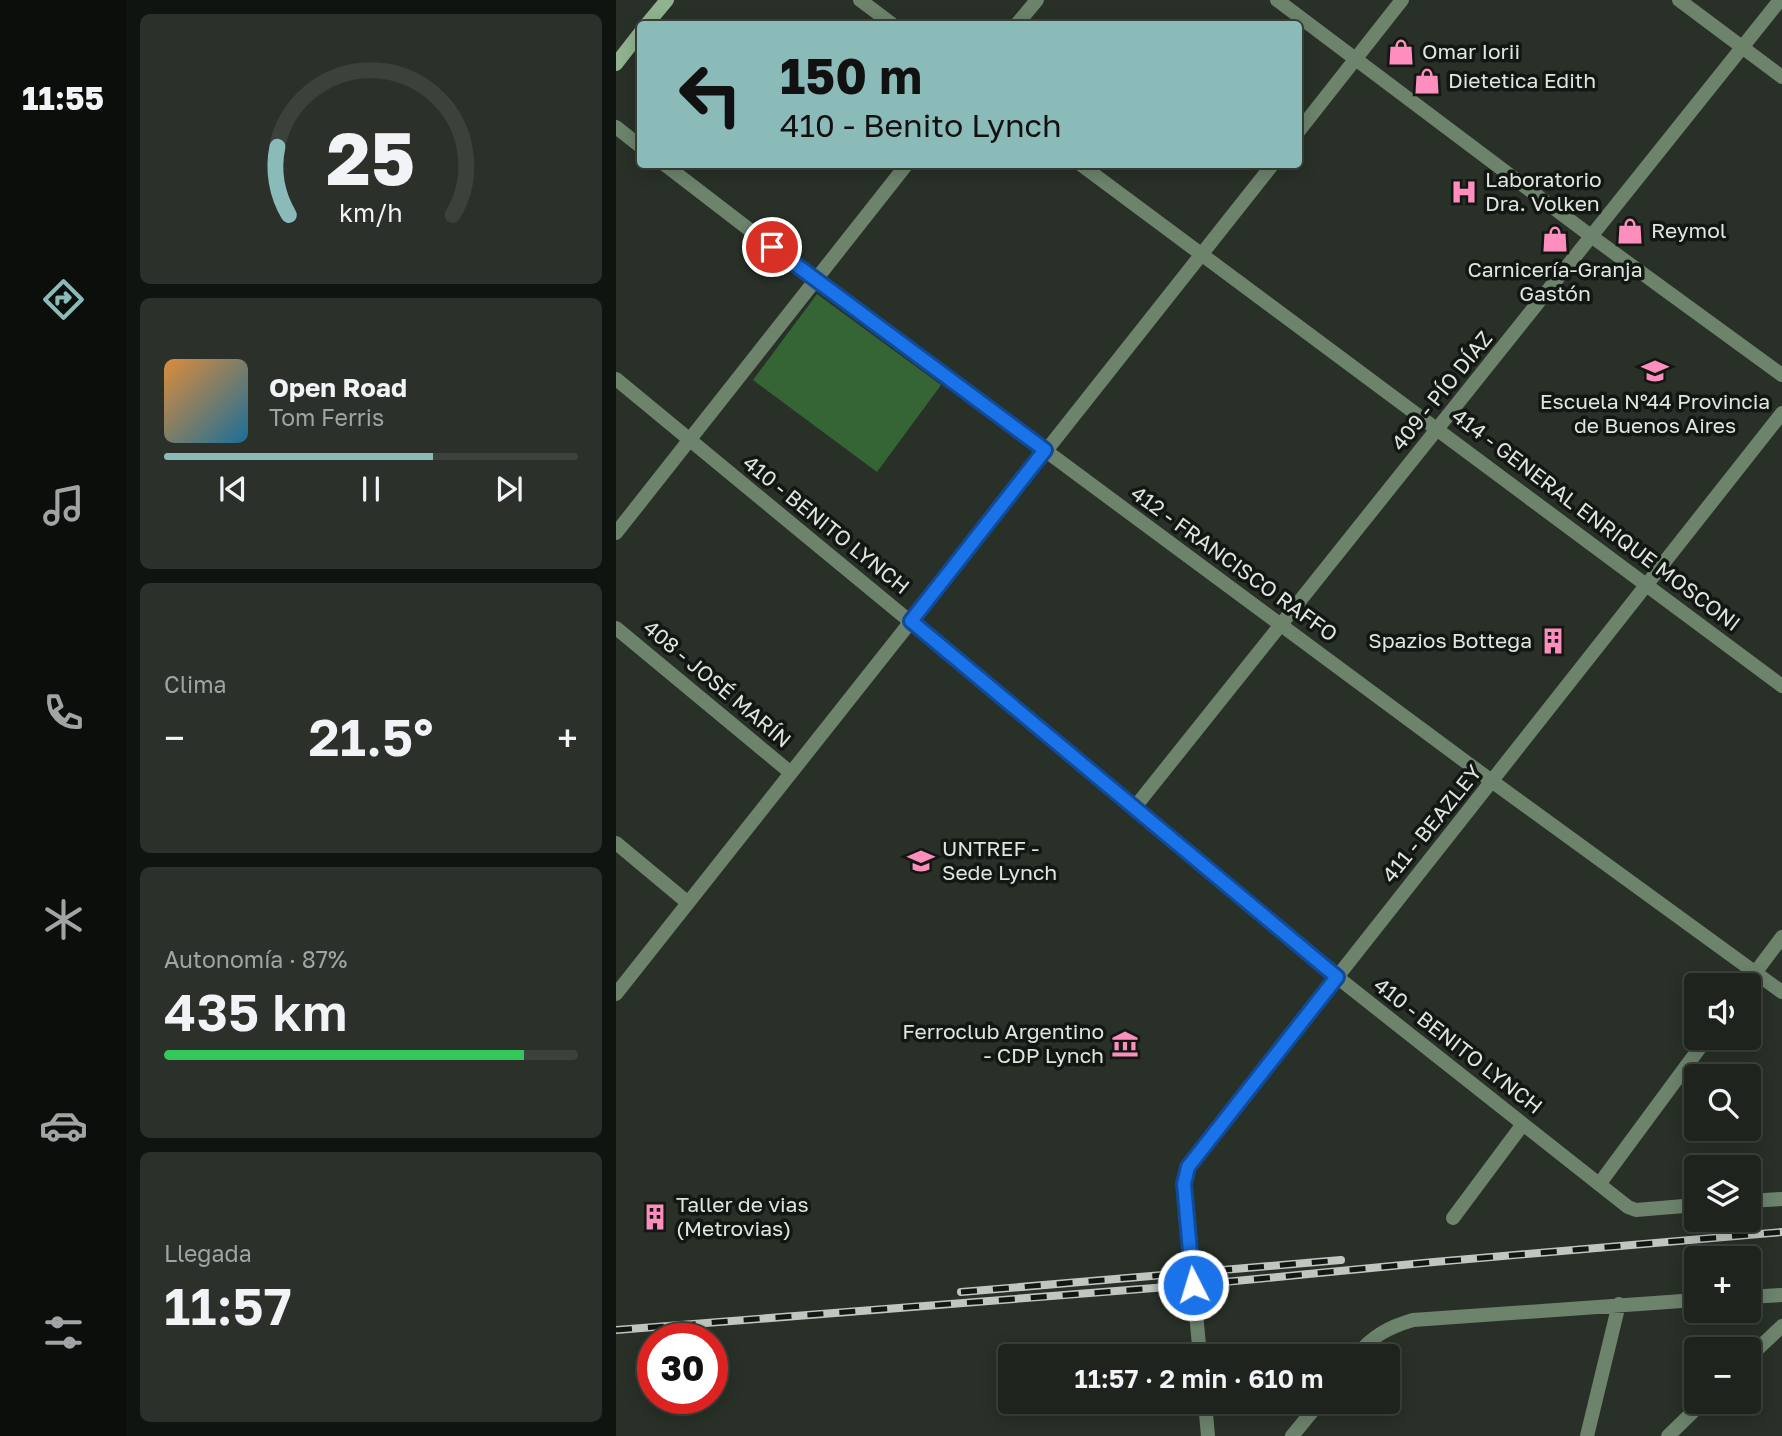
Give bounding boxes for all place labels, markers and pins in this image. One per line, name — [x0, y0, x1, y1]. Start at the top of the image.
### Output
shop icon: Omar Iorii — [1386, 37, 1416, 67]
place label: Omar Iorii — [1422, 38, 1520, 64]
shop icon: Dietetica Edith — [1412, 66, 1442, 96]
place label: Dietetica Edith — [1448, 67, 1596, 93]
place label: Laboratorio Dra. Volken — [1485, 166, 1602, 216]
hospital icon: Laboratorio Dra. Volken — [1449, 177, 1479, 207]
shop icon: Reymol — [1615, 216, 1645, 246]
pin — [742, 217, 802, 277]
place label: Reymol — [1651, 217, 1727, 243]
shop icon: Carnicería-Granja Gastón — [1540, 224, 1570, 254]
place label: Carnicería-Granja Gastón — [1467, 256, 1643, 306]
school or university icon: Escuela N°44 Provincia de Buenos Aires — [1640, 356, 1670, 386]
place label: Escuela N°44 Provincia de Buenos Aires — [1540, 388, 1770, 438]
building icon: Spazios Bottega — [1538, 626, 1568, 656]
place label: Spazios Bottega — [1368, 627, 1532, 653]
place label: UNTREF - Sede Lynch — [942, 835, 1057, 885]
school or university icon: UNTREF - Sede Lynch — [906, 846, 936, 876]
place label: Ferroclub Argentino - CDP Lynch — [902, 1018, 1104, 1068]
museum icon: Ferroclub Argentino - CDP Lynch — [1110, 1029, 1140, 1059]
place label: Taller de vias (Metrovias) — [676, 1191, 809, 1241]
building icon: Taller de vias (Metrovias) — [640, 1202, 670, 1232]

